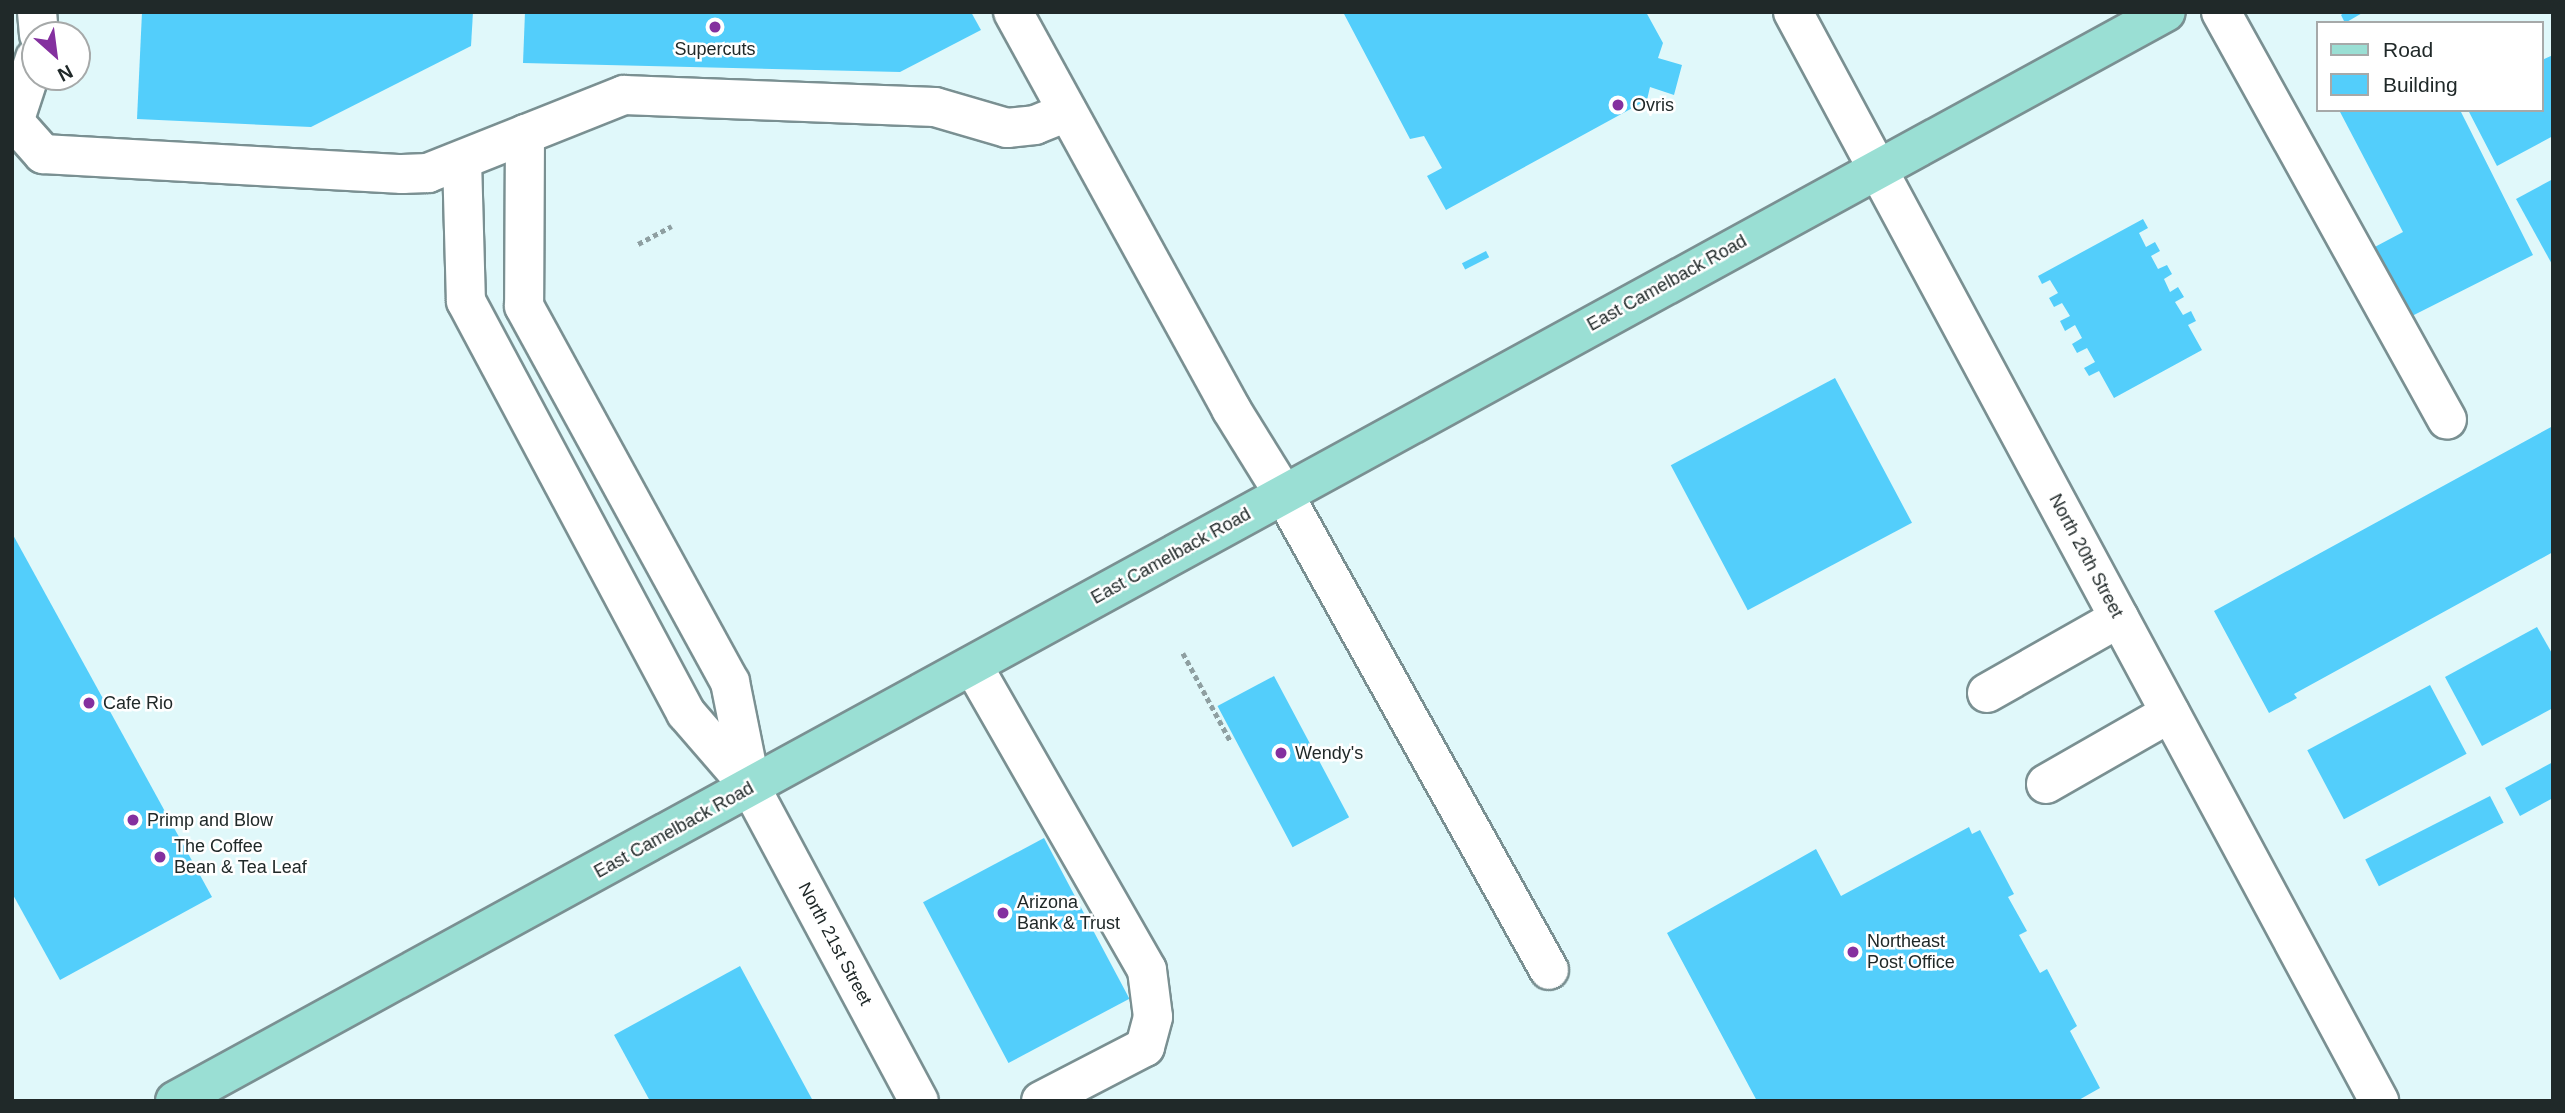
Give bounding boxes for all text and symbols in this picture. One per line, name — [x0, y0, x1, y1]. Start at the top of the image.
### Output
marker: Supercuts — [707, 19, 723, 35]
north arrow — [21, 21, 91, 91]
legend — [2316, 21, 2544, 112]
place label: Supercuts — [674, 38, 756, 60]
text: Road — [2383, 38, 2433, 61]
text: N — [54, 61, 76, 86]
text: Building — [2383, 73, 2458, 96]
place label: Ovris — [1632, 94, 1674, 116]
marker: Ovris — [1610, 97, 1626, 113]
street label: East Camelback Road — [1583, 230, 1751, 336]
street label: North 20th Street — [2044, 490, 2128, 622]
street label: East Camelback Road — [1087, 503, 1255, 609]
place label: Cafe Rio — [103, 692, 173, 714]
marker: Cafe Rio — [81, 695, 97, 711]
place label: Wendy's — [1295, 742, 1363, 764]
marker: Wendy's — [1273, 745, 1289, 761]
street label: East Camelback Road — [590, 777, 758, 883]
place label: Primp and Blow — [147, 809, 273, 831]
marker: Primp and Blow — [125, 812, 141, 828]
place label: The Coffee Bean & Tea Leaf — [174, 836, 307, 878]
marker: The Coffee Bean & Tea Leaf — [152, 849, 168, 865]
street label: North 21st Street — [794, 879, 876, 1009]
place label: Arizona Bank & Trust — [1017, 892, 1120, 934]
marker: Arizona Bank & Trust — [995, 905, 1011, 921]
place label: Northeast Post Office — [1867, 931, 1955, 974]
marker: Northeast Post Office — [1845, 944, 1861, 960]

